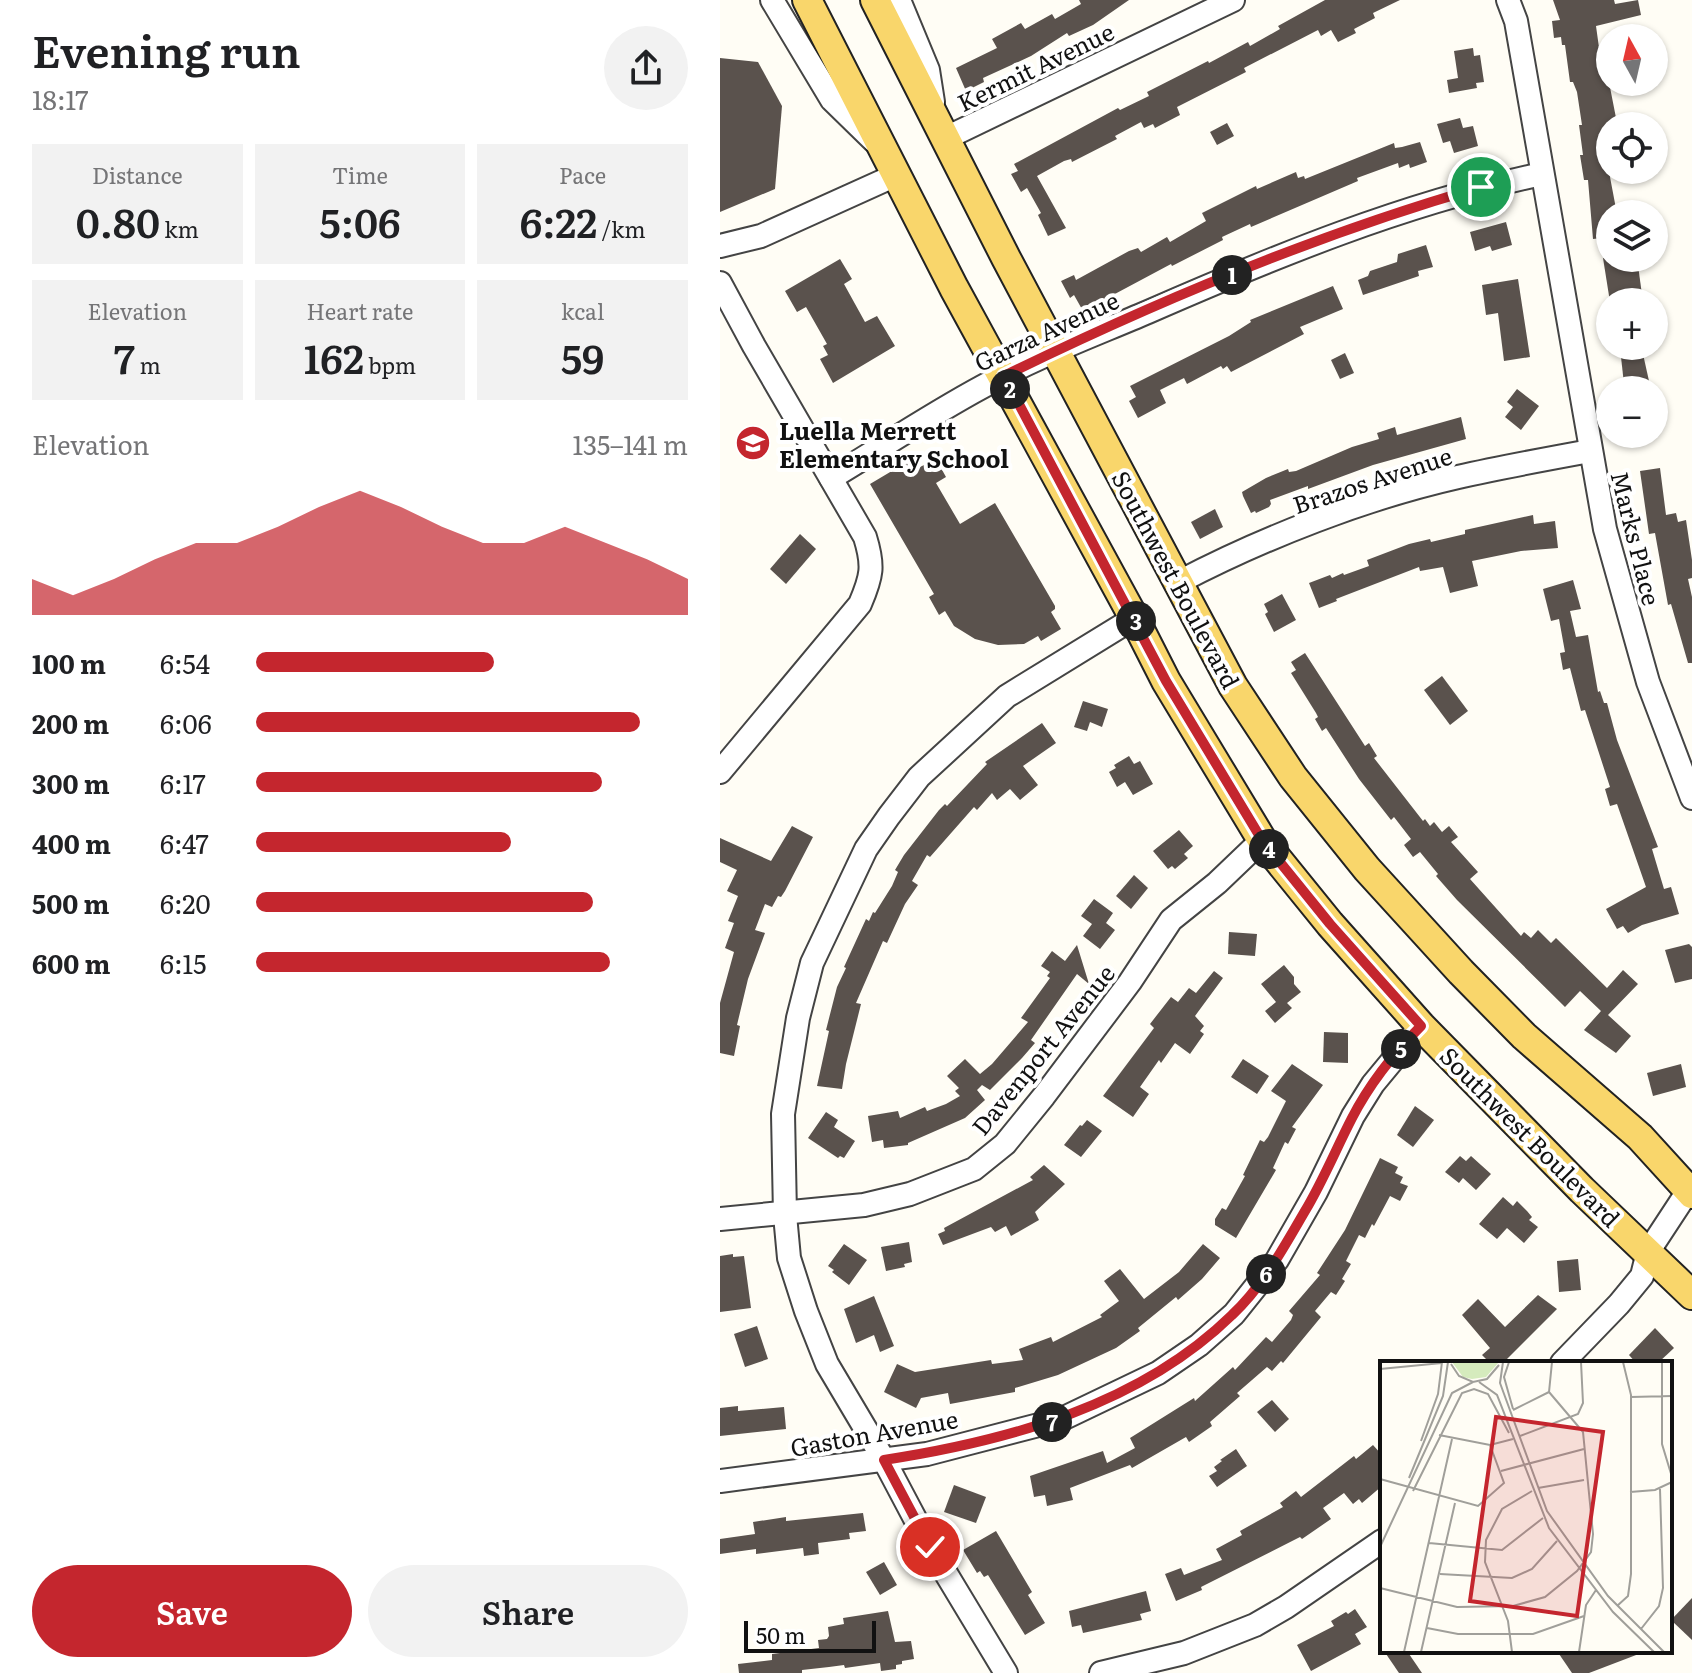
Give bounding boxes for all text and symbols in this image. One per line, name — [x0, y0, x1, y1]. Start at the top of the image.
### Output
street label: Kermit Avenue — [951, 13, 1119, 119]
text: Evening run — [32, 16, 301, 82]
north arrow — [1596, 24, 1668, 96]
map controls — [1596, 24, 1668, 448]
button: share — [604, 26, 688, 110]
text: 18:17 — [32, 79, 89, 118]
button: locate — [1596, 112, 1668, 184]
pin — [1447, 153, 1515, 221]
text: Distance — [92, 158, 183, 191]
text: Time — [332, 158, 388, 191]
text: Pace — [559, 158, 606, 191]
icon: arrive — [1459, 165, 1503, 209]
text: 0.80 — [76, 191, 160, 250]
text: 5:06 — [319, 191, 400, 250]
text: 6:22 — [520, 191, 597, 250]
button: layers — [1596, 200, 1668, 272]
text: km — [160, 212, 199, 245]
text: /km — [597, 212, 646, 245]
pin: 1 — [1212, 255, 1252, 295]
text: 1 — [1227, 258, 1237, 291]
street label: Garza Avenue — [968, 281, 1124, 379]
button: + — [1596, 288, 1668, 360]
text: Elevation — [88, 294, 187, 327]
text: Heart rate — [307, 294, 413, 327]
text: kcal — [561, 294, 604, 327]
text: 7 — [114, 327, 135, 386]
text: 162 — [304, 327, 364, 386]
text: 59 — [561, 327, 604, 386]
text: m — [135, 348, 161, 381]
text: bpm — [364, 348, 416, 381]
pin: 2 — [990, 369, 1030, 409]
text: 2 — [1004, 372, 1016, 405]
button: − — [1596, 376, 1668, 448]
place label: Luella Merrett Elementary School — [779, 412, 1009, 475]
text: Elevation — [32, 424, 150, 463]
text: 135–141 m — [572, 424, 688, 463]
school or university icon: Luella Merrett Elementary School — [734, 424, 772, 462]
street label: Brazos Avenue — [1288, 437, 1456, 521]
street label: Southwest Boulevard — [1105, 464, 1249, 694]
street label: Marks Place — [1603, 467, 1671, 609]
pin: 3 — [1116, 601, 1156, 641]
text: 3 — [1130, 604, 1142, 637]
text: 100 m — [32, 643, 106, 682]
text: 6:54 — [160, 643, 210, 682]
text: 200 m — [32, 703, 109, 742]
text: 6:06 — [160, 703, 212, 742]
text: 300 m — [32, 763, 110, 802]
text: 6:17 — [160, 763, 206, 802]
text: 400 m — [32, 823, 111, 862]
text: 6:47 — [160, 823, 209, 862]
pin: 4 — [1249, 829, 1289, 869]
text: 4 — [1262, 832, 1276, 865]
text: 500 m — [32, 883, 109, 922]
text: 6:20 — [160, 883, 211, 922]
text: 600 m — [32, 943, 110, 982]
text: 6:15 — [160, 943, 206, 982]
street label: Davenport Avenue — [962, 956, 1122, 1142]
pin: 5 — [1381, 1029, 1421, 1069]
text: 5 — [1395, 1032, 1407, 1065]
street label: Southwest Boulevard — [1433, 1038, 1629, 1234]
pin: 6 — [1246, 1254, 1286, 1294]
text: 6 — [1260, 1257, 1272, 1290]
inset map — [1380, 1361, 1672, 1653]
street label: Gaston Avenue — [787, 1400, 961, 1464]
pin: 7 — [1032, 1402, 1072, 1442]
text: 7 — [1046, 1405, 1058, 1438]
pin — [896, 1513, 964, 1581]
icon: check — [908, 1525, 952, 1569]
button: Save — [32, 1565, 352, 1657]
button: Share — [368, 1565, 688, 1657]
scale bar — [744, 1617, 876, 1653]
text: 50 m — [756, 1618, 806, 1651]

